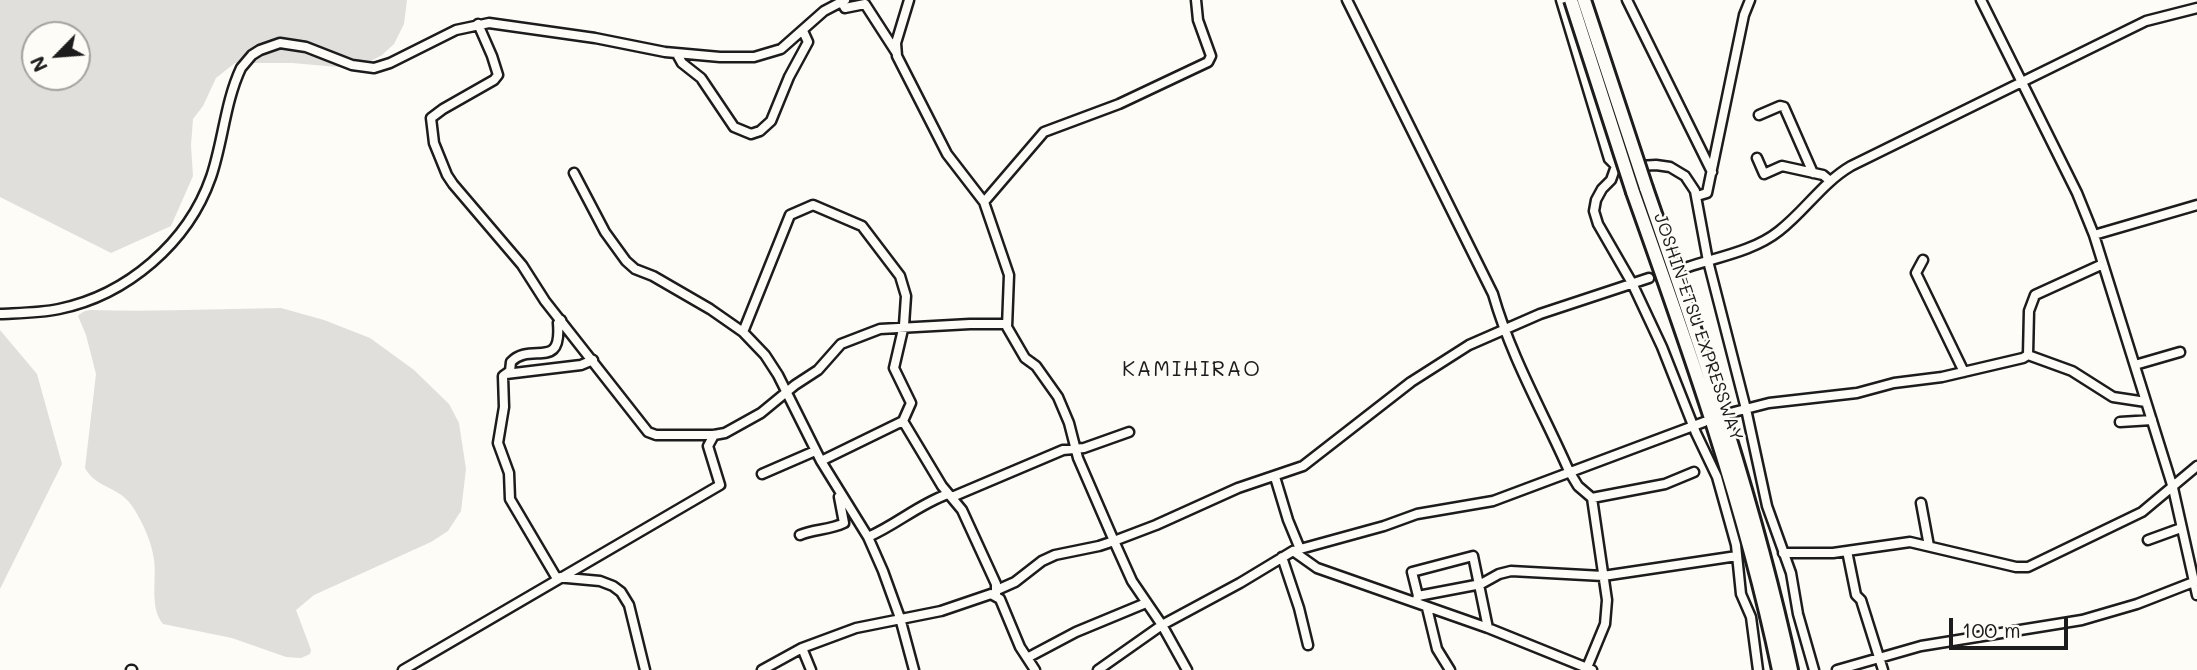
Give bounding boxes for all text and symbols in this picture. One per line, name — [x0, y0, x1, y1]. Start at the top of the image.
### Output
north arrow — [21, 21, 91, 91]
text: N — [24, 52, 53, 76]
street label: JOSHIN-ETSU EXPRESSWAY — [1649, 210, 1747, 444]
district label: KAMIHIRAO — [1123, 357, 1261, 383]
scale bar — [1952, 604, 2071, 648]
text: 100 m — [1962, 616, 2021, 643]

